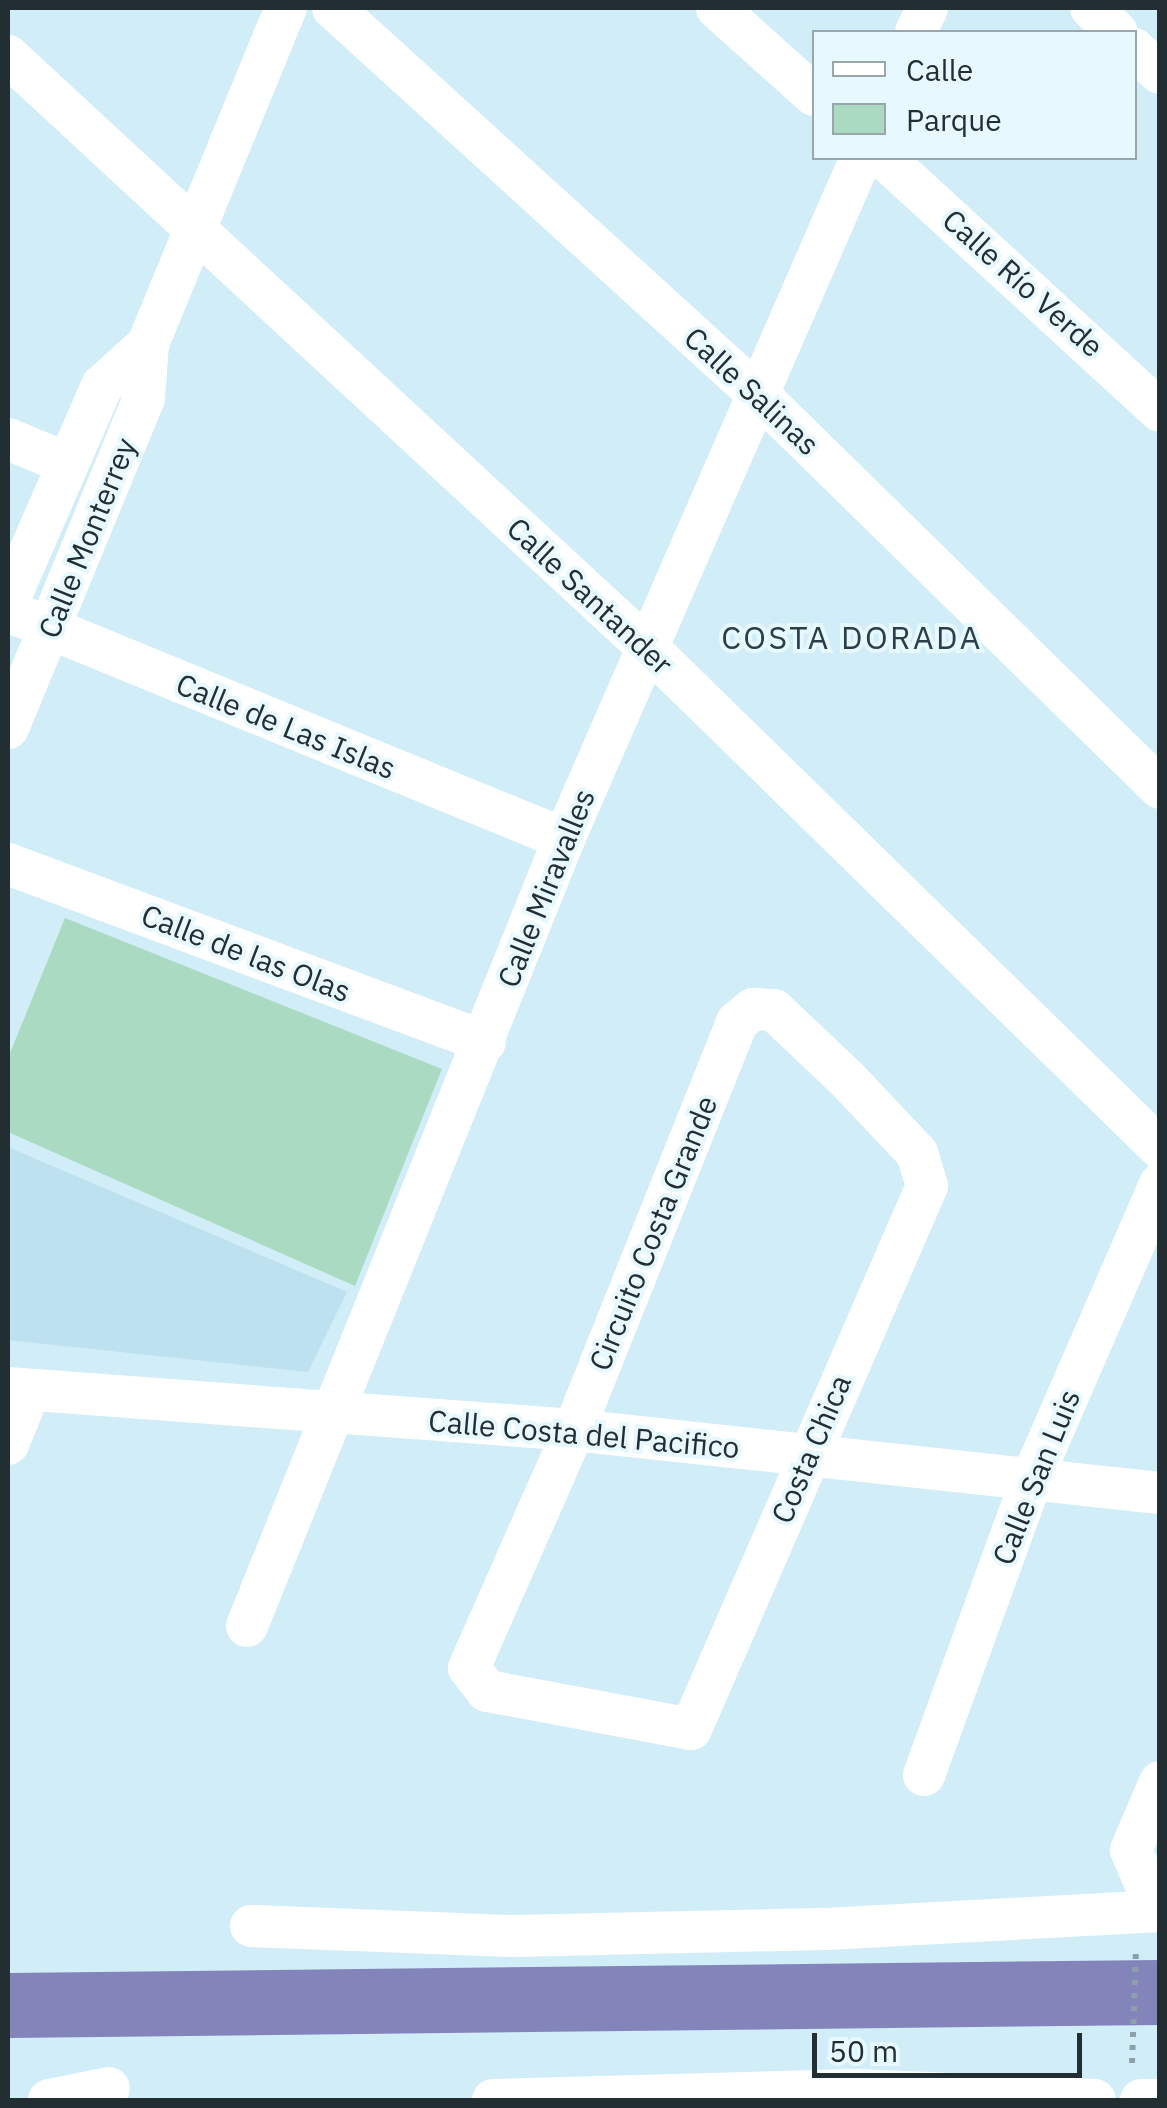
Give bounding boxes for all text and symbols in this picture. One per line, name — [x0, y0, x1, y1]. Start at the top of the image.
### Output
legend — [812, 30, 1137, 160]
text: Calle — [906, 50, 973, 89]
text: Parque — [906, 100, 1002, 139]
street label: Calle Río Verde — [935, 202, 1111, 364]
street label: Calle Salinas — [677, 319, 827, 463]
street label: Calle Monterrey — [30, 433, 144, 643]
street label: Calle Santander — [500, 510, 680, 682]
district label: COSTA DORADA — [721, 618, 983, 656]
street label: Calle de Las Islas — [171, 666, 401, 786]
street label: Calle Miravalles — [490, 784, 602, 992]
street label: Calle de las Olas — [136, 897, 356, 1009]
street label: Circuito Costa Grande — [581, 1090, 725, 1376]
street label: Costa Chica — [764, 1369, 858, 1529]
street label: Calle San Luis — [985, 1384, 1087, 1570]
street label: Calle Costa del Pacifico — [427, 1402, 741, 1466]
scale bar — [817, 2013, 1087, 2075]
text: 50 m — [829, 2031, 898, 2070]

